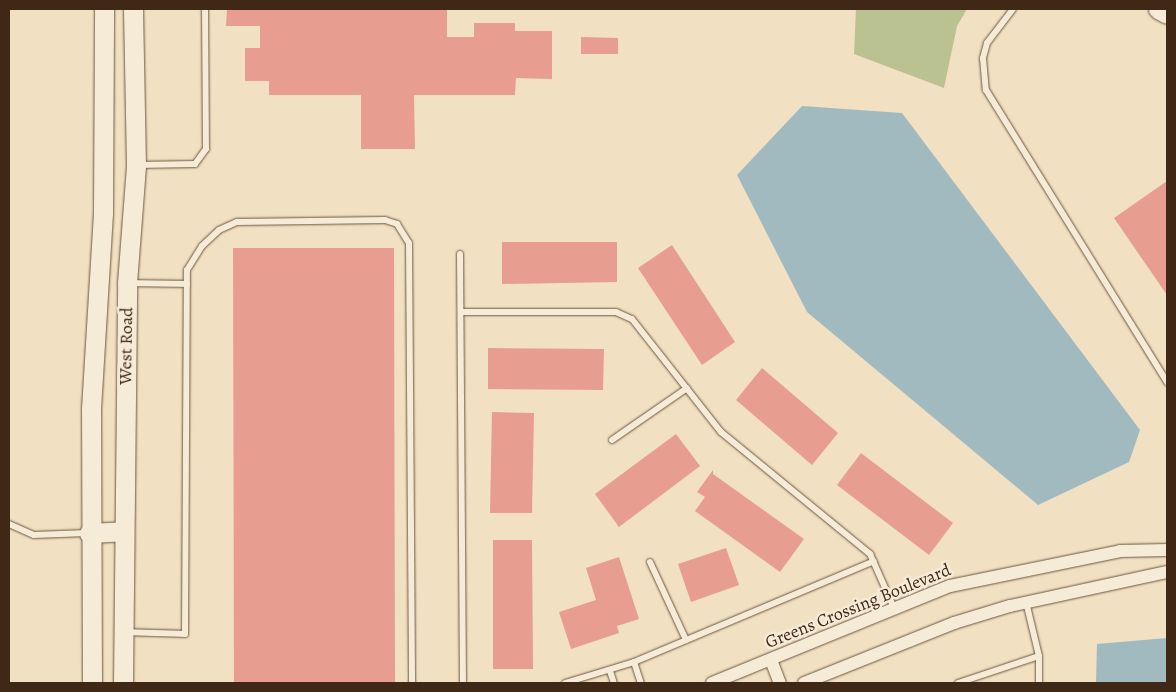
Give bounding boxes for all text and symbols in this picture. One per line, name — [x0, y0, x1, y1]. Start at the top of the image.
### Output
street label: West Road — [115, 307, 137, 385]
street label: Greens Crossing Boulevard — [762, 559, 954, 653]

